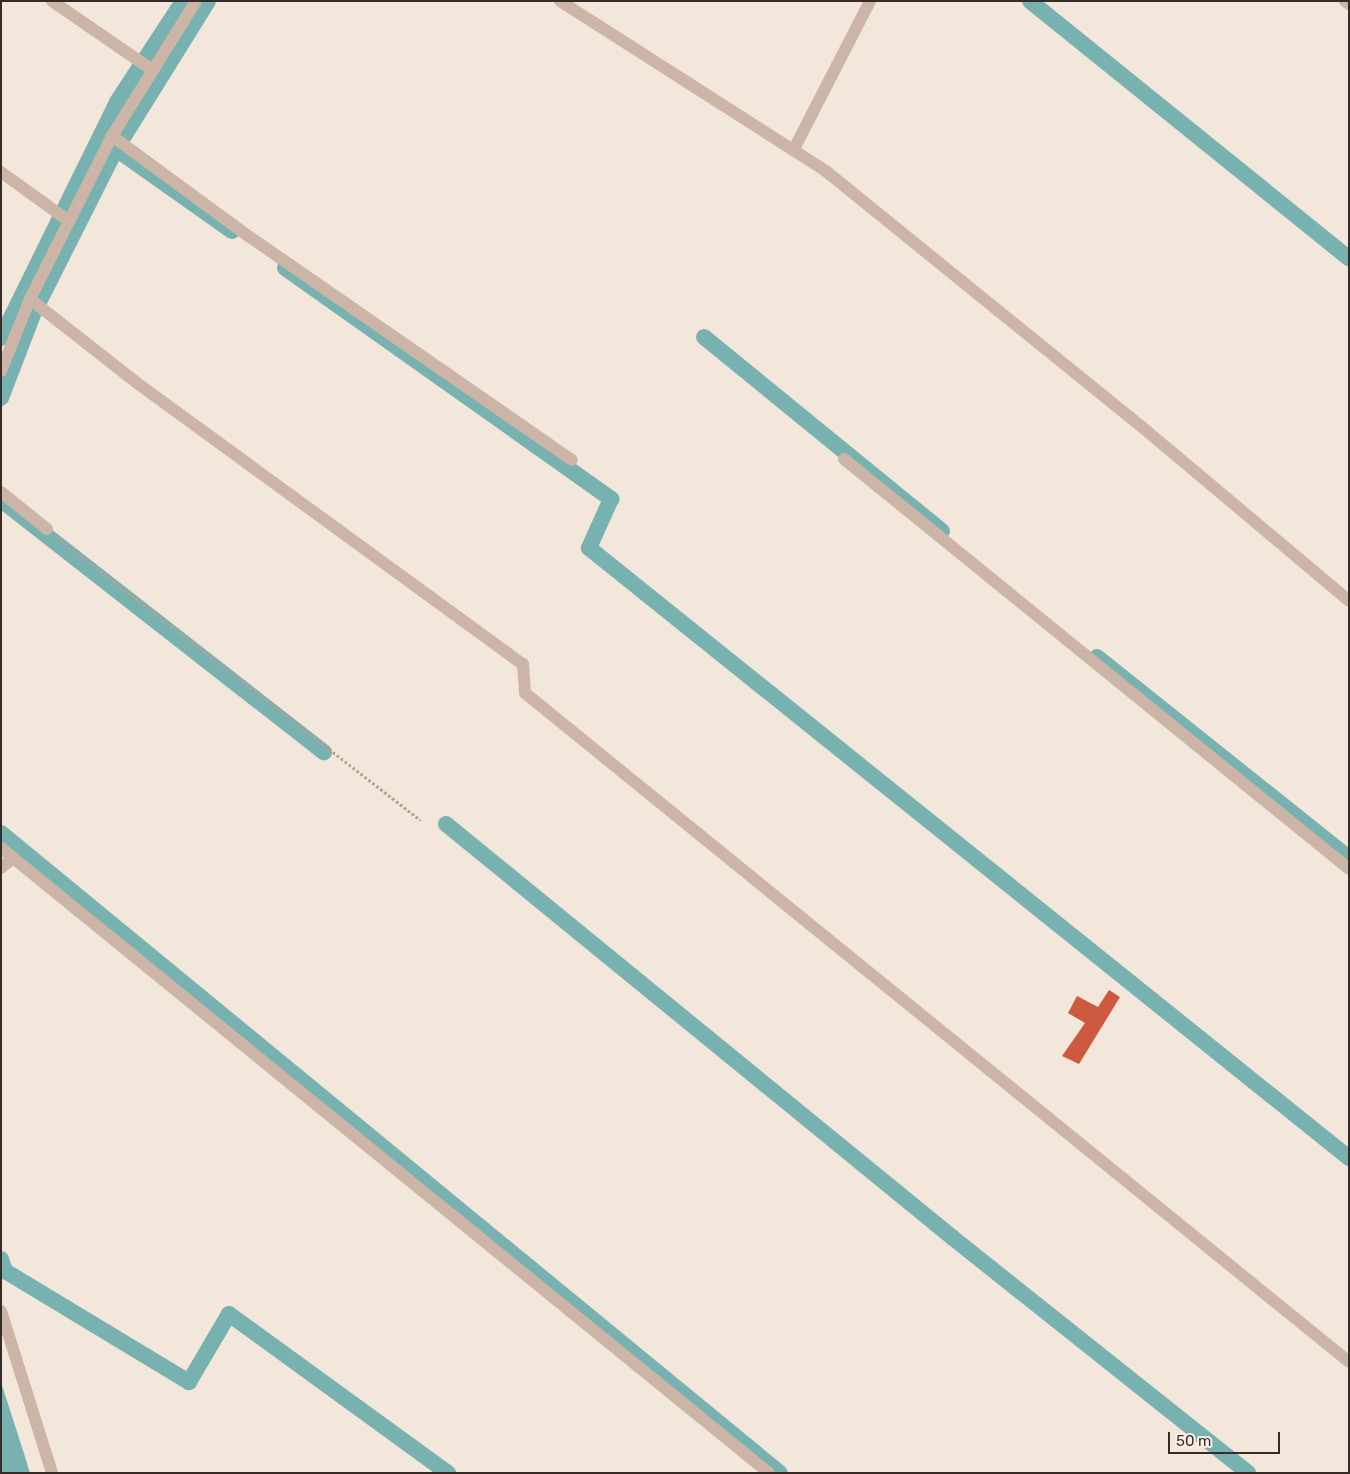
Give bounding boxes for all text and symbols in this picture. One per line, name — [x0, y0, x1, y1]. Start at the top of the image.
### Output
scale bar — [1170, 1422, 1282, 1454]
text: 50 m — [1176, 1432, 1211, 1450]

